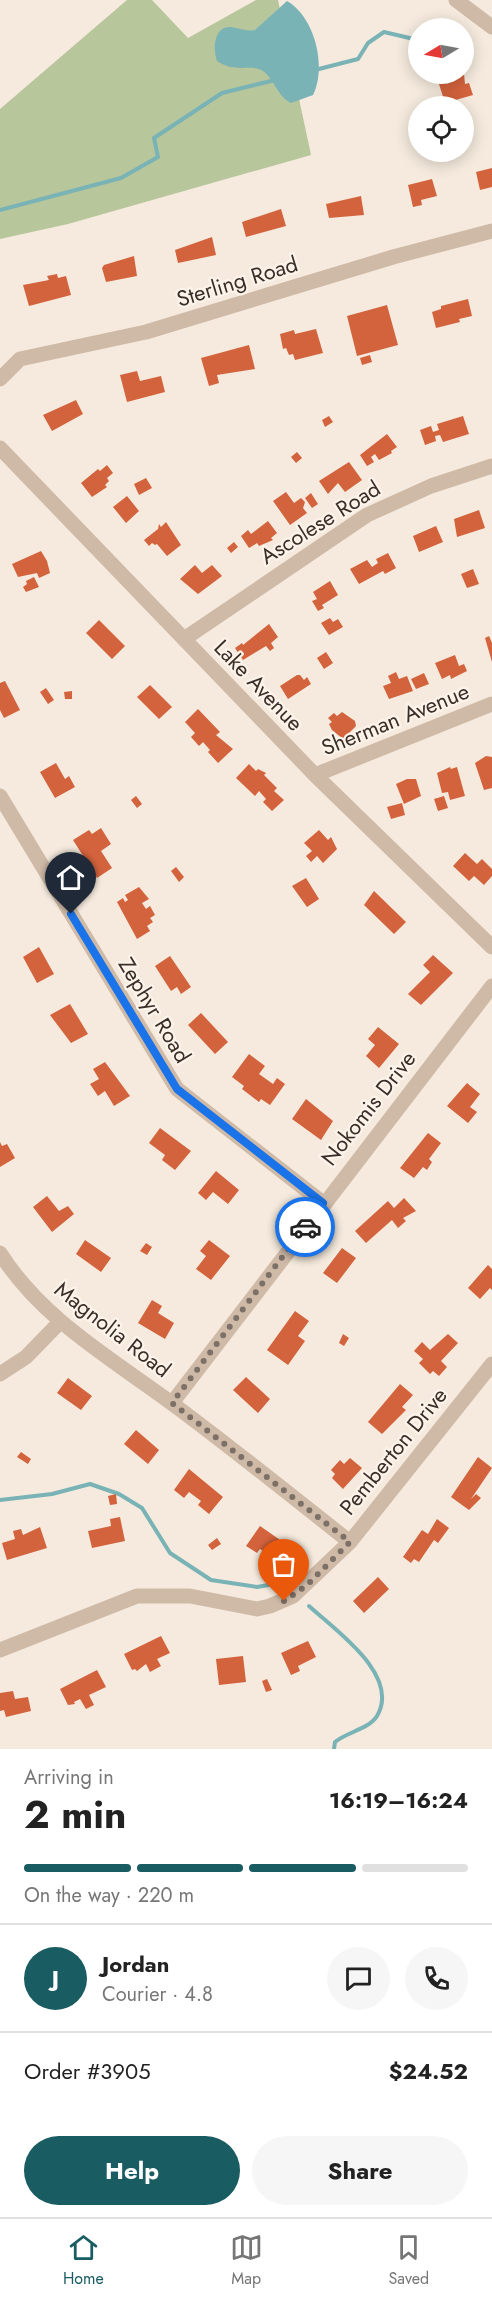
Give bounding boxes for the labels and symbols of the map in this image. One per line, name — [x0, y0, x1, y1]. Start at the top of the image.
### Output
north arrow — [408, 18, 474, 84]
street label: Sterling Road — [172, 247, 302, 315]
street label: Ascolese Road — [254, 472, 386, 572]
street label: Lake Avenue — [207, 632, 311, 738]
street label: Sherman Avenue — [316, 675, 474, 763]
pin — [45, 852, 96, 914]
street label: Zephyr Road — [111, 951, 199, 1069]
street label: Nokomis Drive — [313, 1044, 423, 1172]
courier — [275, 1197, 335, 1257]
street label: Magnolia Road — [48, 1273, 178, 1385]
street label: Pemberton Drive — [332, 1380, 454, 1522]
pin — [258, 1539, 309, 1601]

